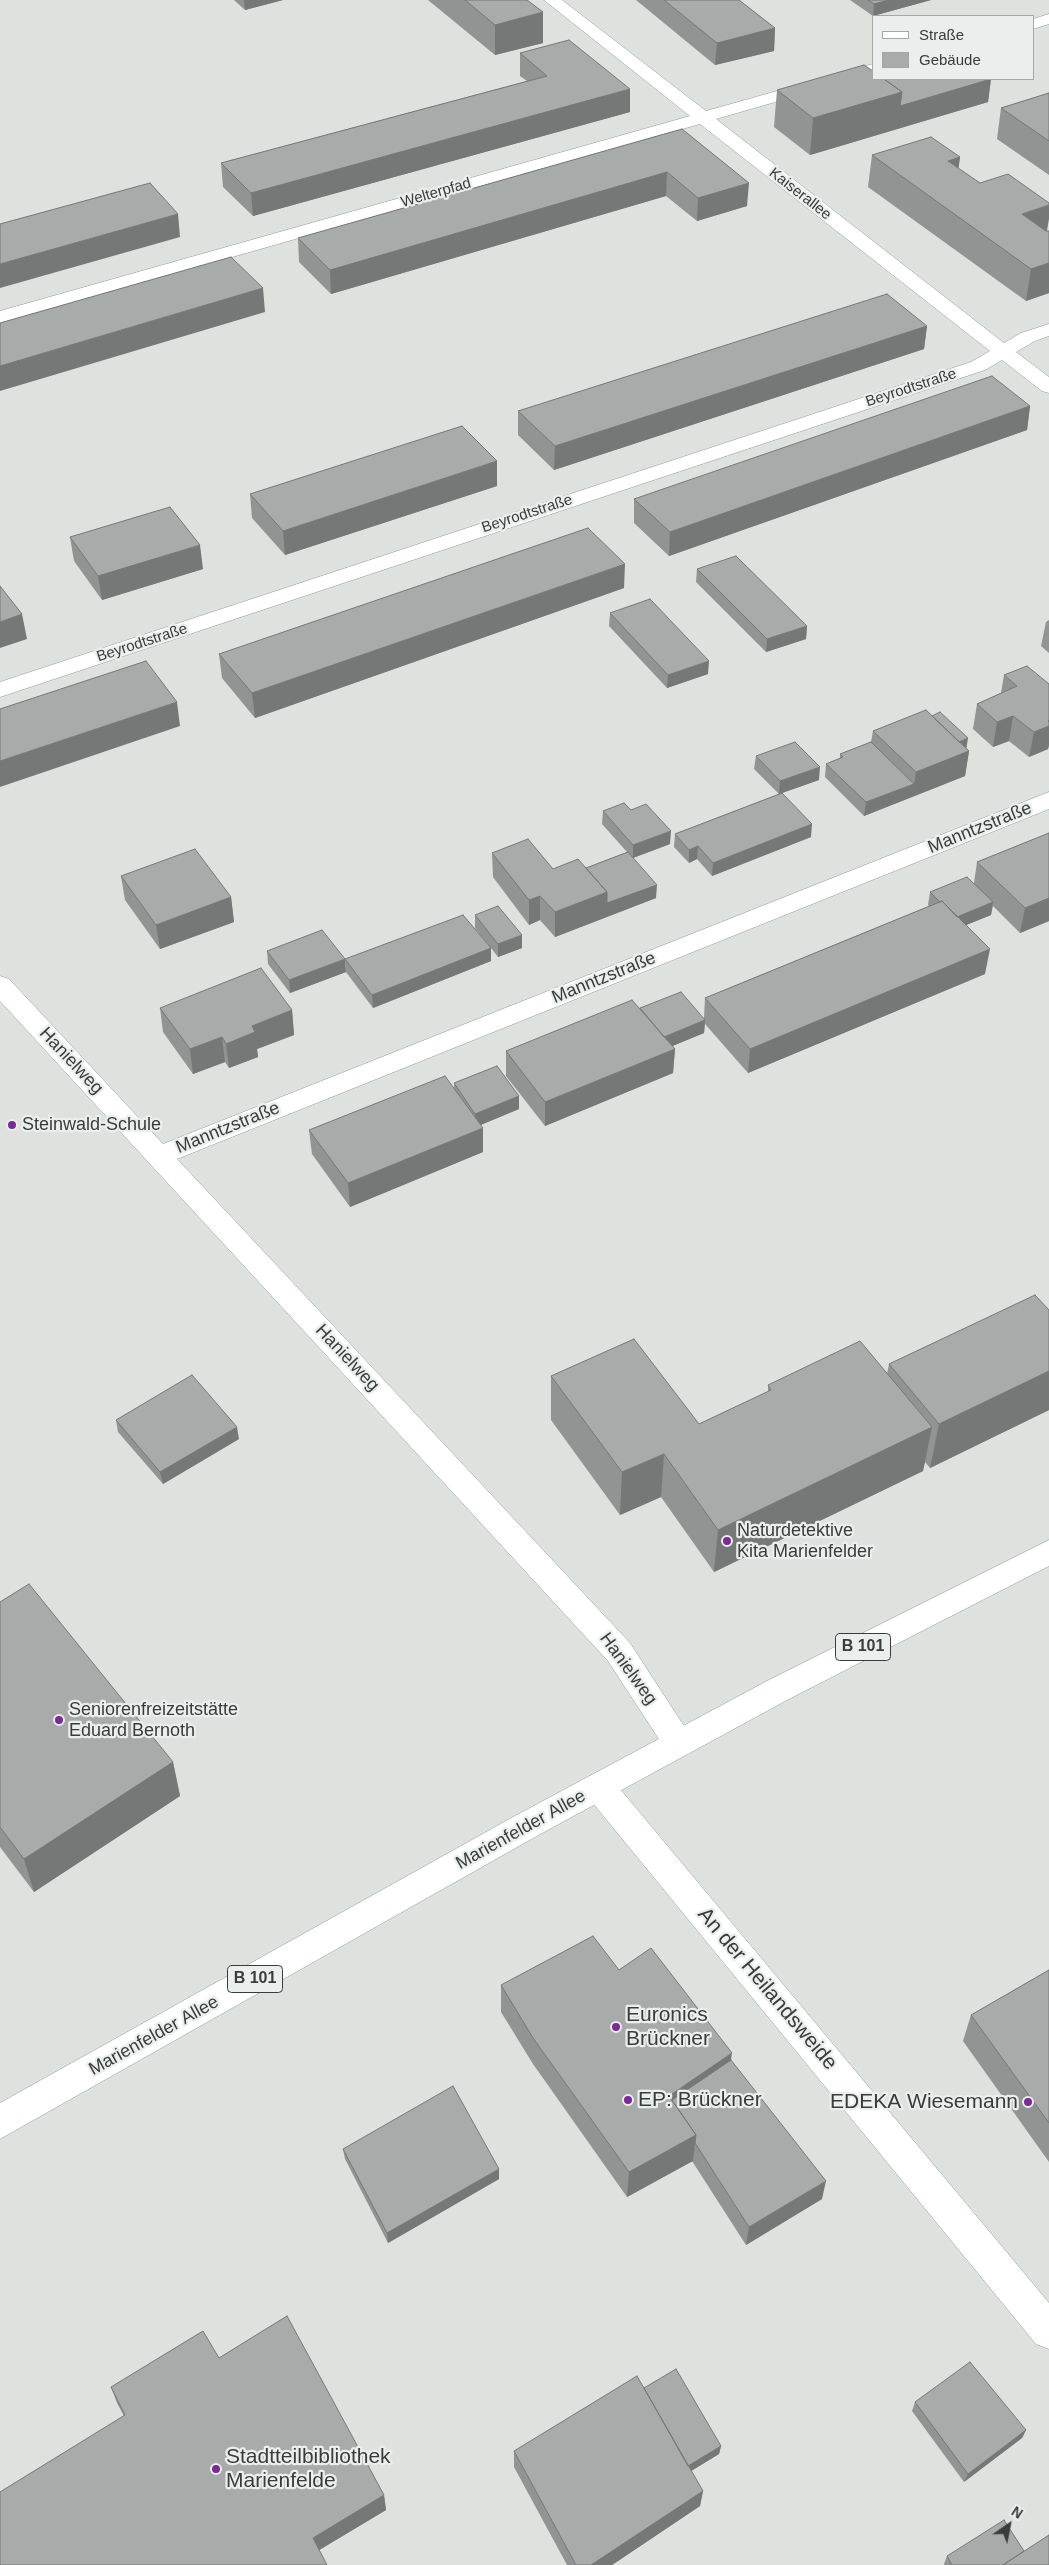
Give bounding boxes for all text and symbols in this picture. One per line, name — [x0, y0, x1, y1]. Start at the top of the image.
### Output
legend — [872, 15, 1034, 80]
text: Straße — [919, 26, 964, 43]
text: Gebäude — [919, 51, 981, 68]
street label: Kaiserallee — [765, 164, 835, 224]
street label: Welterpfad — [399, 174, 473, 212]
street label: Beyrodtstraße — [863, 365, 959, 411]
street label: Beyrodtstraße — [479, 491, 575, 537]
street label: Beyrodtstraße — [94, 620, 190, 666]
street label: Manntzstraße — [925, 797, 1035, 859]
street label: Manntzstraße — [549, 947, 659, 1009]
street label: Hanielweg — [34, 1023, 108, 1099]
street label: Manntzstraße — [173, 1097, 283, 1159]
place label: Steinwald-Schule — [22, 1114, 161, 1136]
marker: Steinwald-Schule — [6, 1119, 18, 1131]
street label: Hanielweg — [310, 1320, 384, 1396]
place label: Naturdetektive Kita Marienfelder — [737, 1520, 873, 1562]
marker: Naturdetektive Kita Marienfelder — [721, 1535, 733, 1547]
street label: Hanielweg — [595, 1629, 661, 1709]
road number: B 101 — [836, 1634, 890, 1660]
place label: Seniorenfreizeitstätte Eduard Bernoth — [69, 1699, 238, 1742]
marker: Seniorenfreizeitstätte Eduard Bernoth — [53, 1714, 65, 1726]
street label: Marienfelder Allee — [452, 1785, 590, 1875]
street label: An der Heilandsweide — [692, 1903, 842, 2075]
road number: B 101 — [228, 1966, 282, 1992]
street label: Marienfelder Allee — [85, 1991, 223, 2081]
place label: Euronics Brückner — [626, 2002, 710, 2052]
marker: Euronics Brückner — [610, 2021, 622, 2033]
place label: EP: Brückner — [638, 2087, 762, 2113]
place label: EDEKA Wiesemann — [830, 2089, 1018, 2115]
marker: EP: Brückner — [622, 2094, 634, 2106]
marker: EDEKA Wiesemann — [1022, 2096, 1034, 2108]
place label: Stadtteilbibliothek Marienfelde — [226, 2444, 391, 2494]
marker: Stadtteilbibliothek Marienfelde — [210, 2463, 222, 2475]
north arrow — [984, 2500, 1034, 2550]
text: N — [1009, 2503, 1026, 2522]

